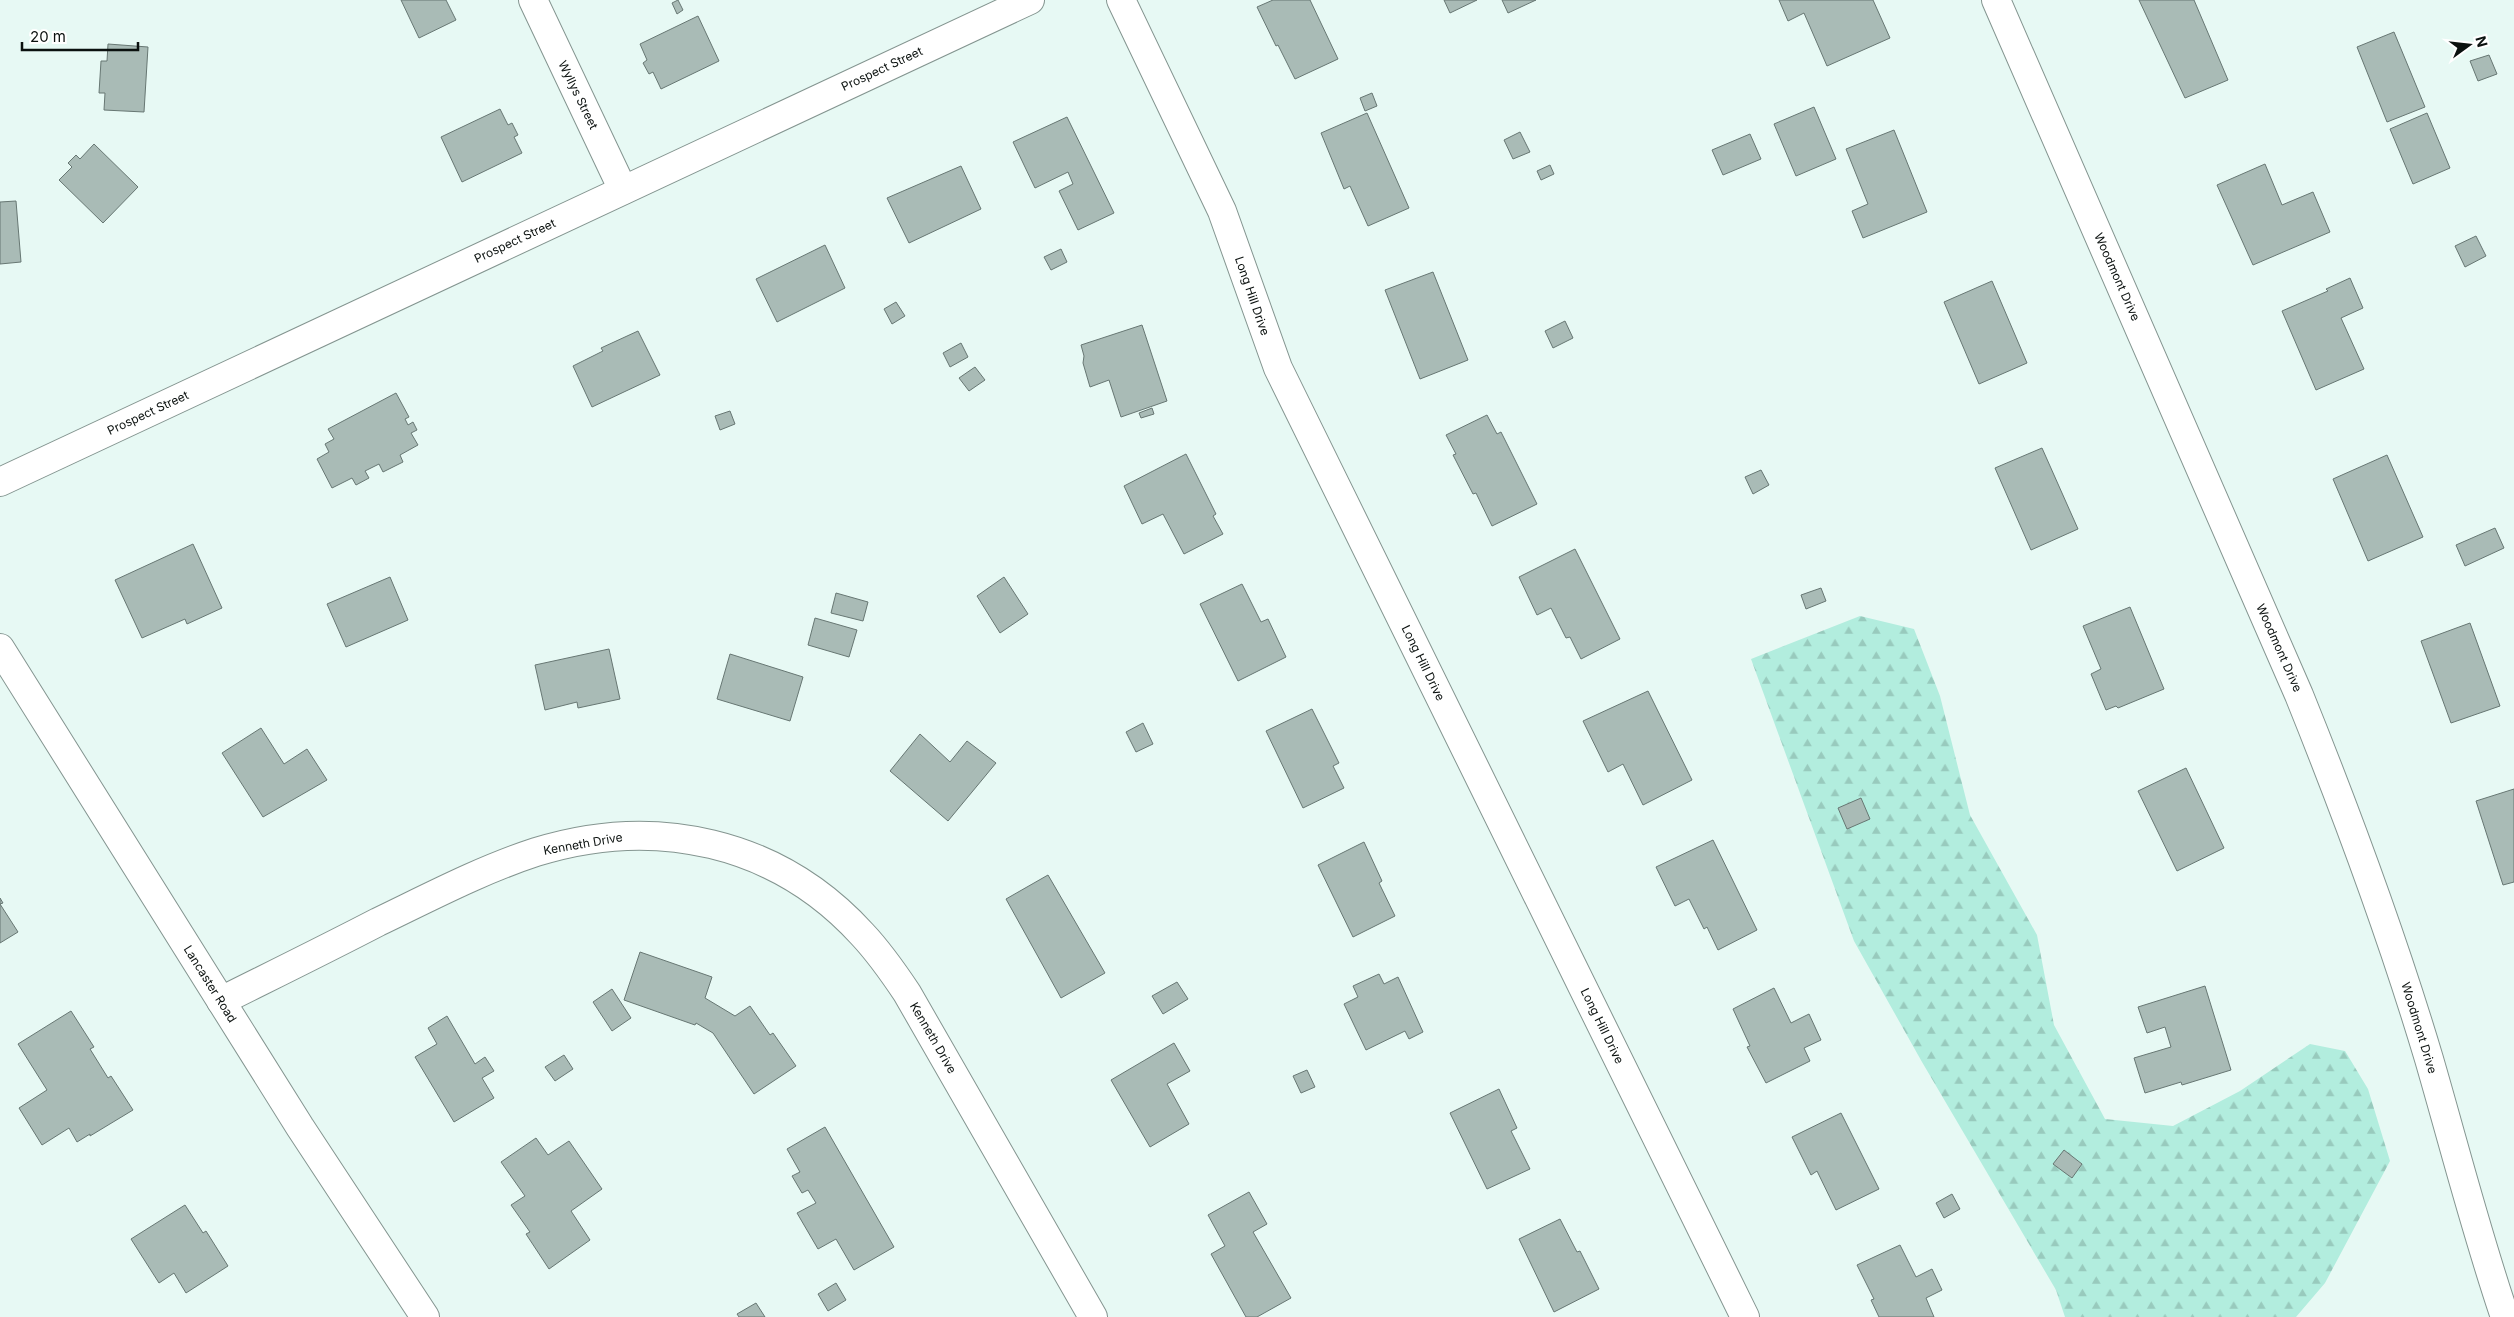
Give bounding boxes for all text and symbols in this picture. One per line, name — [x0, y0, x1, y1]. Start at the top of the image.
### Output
scale bar — [22, 20, 139, 52]
north arrow — [2444, 20, 2494, 70]
text: 20 m — [30, 27, 66, 46]
text: N — [2472, 34, 2492, 49]
street label: Prospect Street — [839, 43, 925, 94]
street label: Wyllys Street — [555, 58, 602, 132]
street label: Prospect Street — [472, 215, 558, 266]
street label: Woodmont Drive — [2091, 230, 2144, 323]
street label: Long Hill Drive — [1232, 254, 1273, 337]
street label: Prospect Street — [105, 387, 191, 438]
street label: Woodmont Drive — [2253, 601, 2306, 694]
street label: Long Hill Drive — [1399, 622, 1448, 703]
street label: Kenneth Drive — [542, 829, 624, 858]
street label: Lancaster Road — [181, 942, 240, 1025]
street label: Woodmont Drive — [2398, 980, 2441, 1075]
street label: Long Hill Drive — [1578, 985, 1627, 1066]
street label: Kenneth Drive — [907, 999, 960, 1076]

